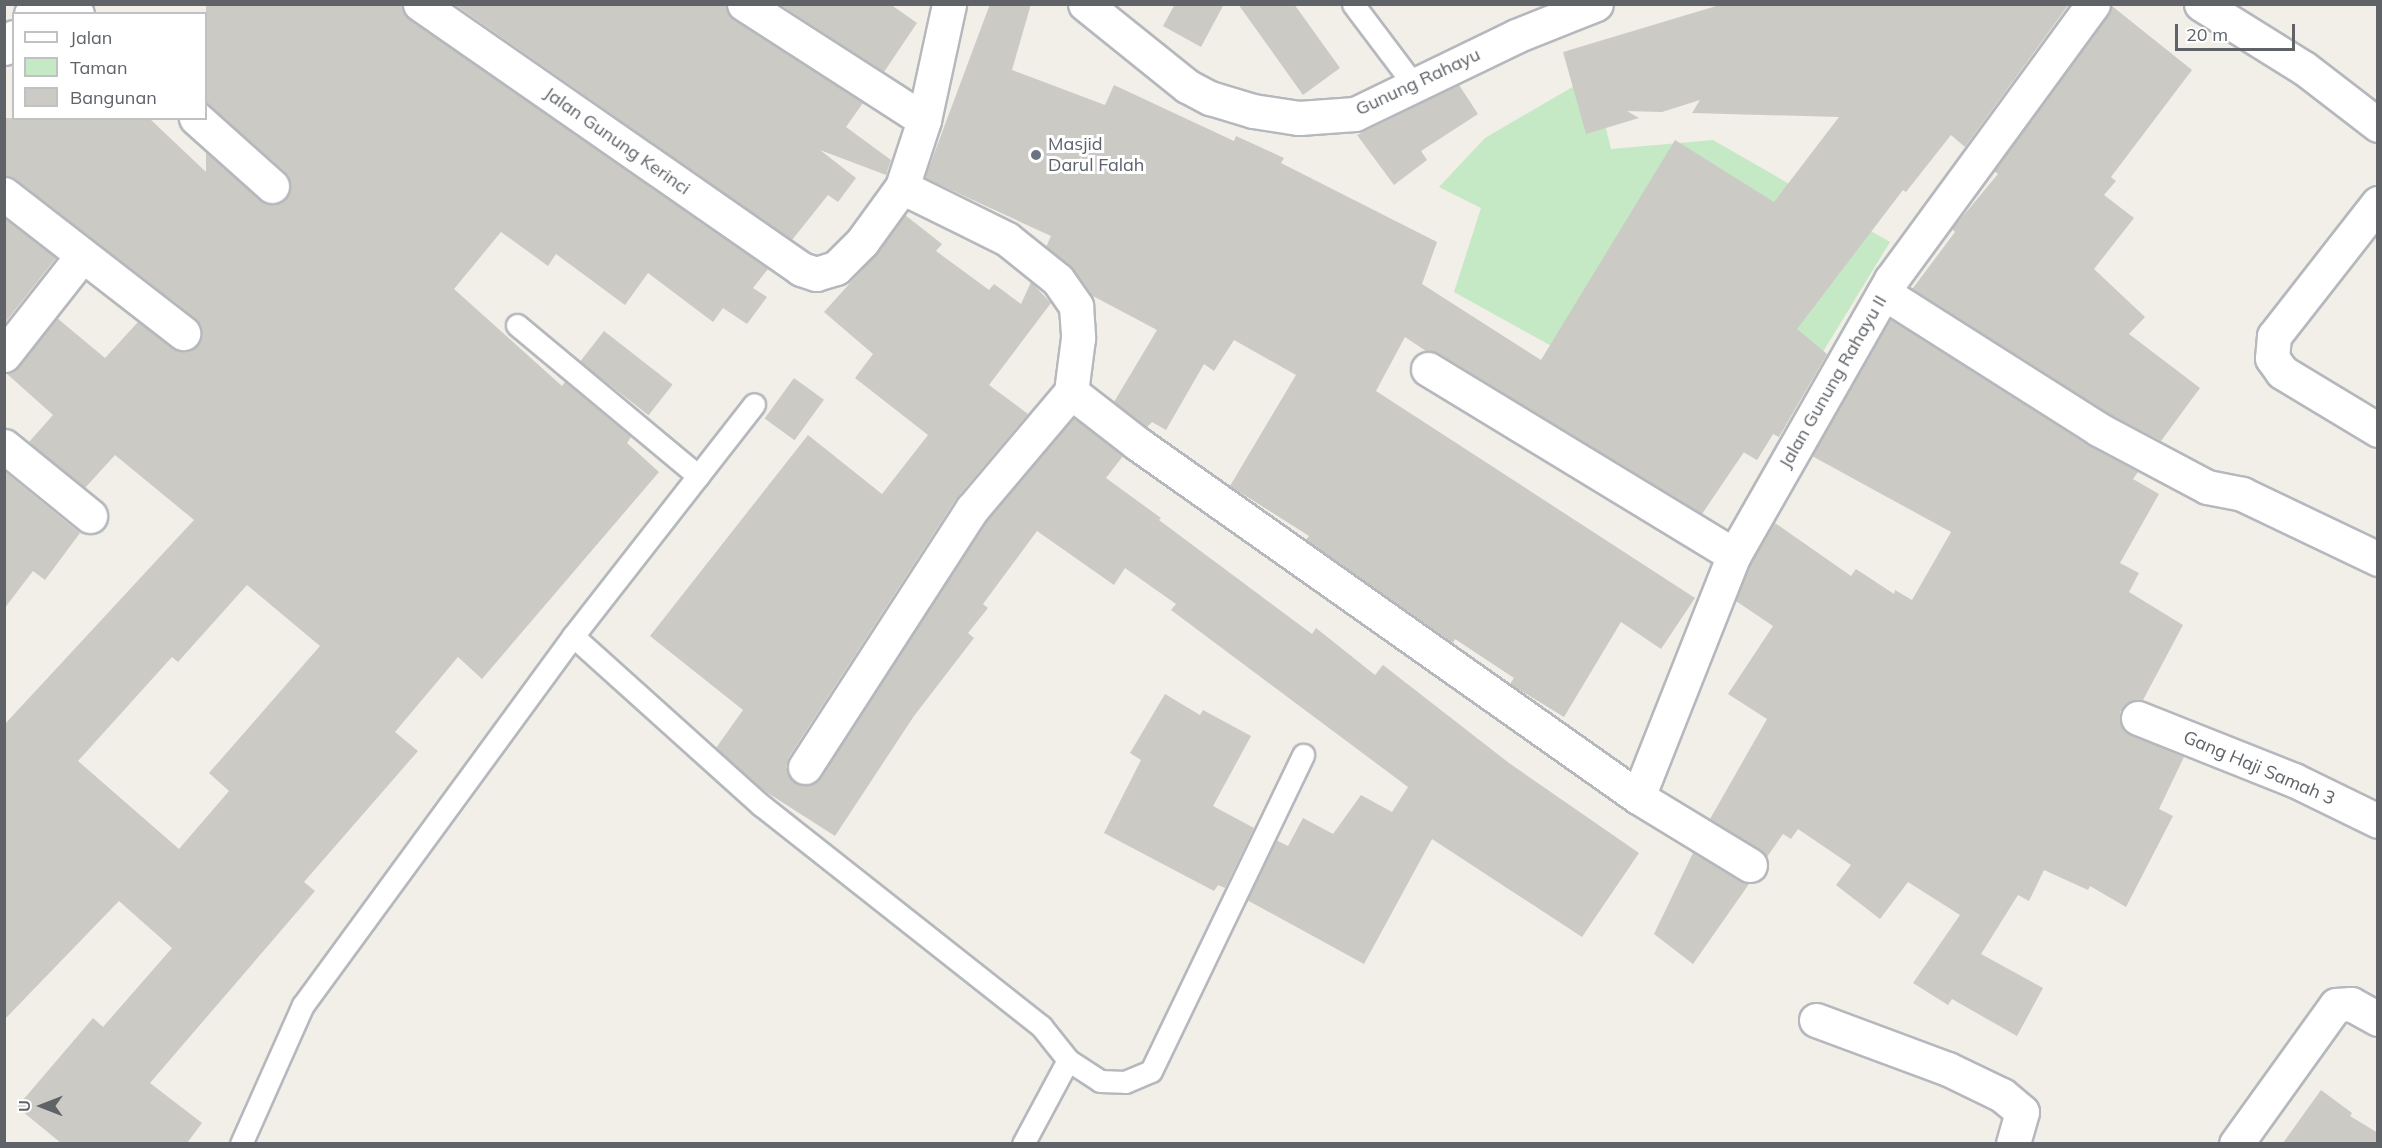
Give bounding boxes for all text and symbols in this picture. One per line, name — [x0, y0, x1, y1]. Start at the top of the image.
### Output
legend — [12, 12, 207, 120]
scale bar — [2178, 12, 2298, 50]
text: 20 m — [2186, 23, 2228, 46]
text: Jalan — [70, 26, 112, 49]
street label: Gunung Rahayu — [1352, 44, 1484, 120]
text: Taman — [70, 56, 127, 79]
street label: Jalan Gunung Kerinci — [540, 82, 694, 200]
text: Bangunan — [70, 86, 157, 109]
place label: Masjid Darul Falah — [1048, 134, 1144, 176]
marker: Masjid Darul Falah — [1029, 148, 1043, 162]
street label: Jalan Gunung Rahayu II — [1775, 292, 1891, 472]
street label: Gang Haji Samah 3 — [2180, 726, 2338, 810]
north arrow — [12, 1076, 72, 1136]
text: U — [14, 1100, 34, 1112]

